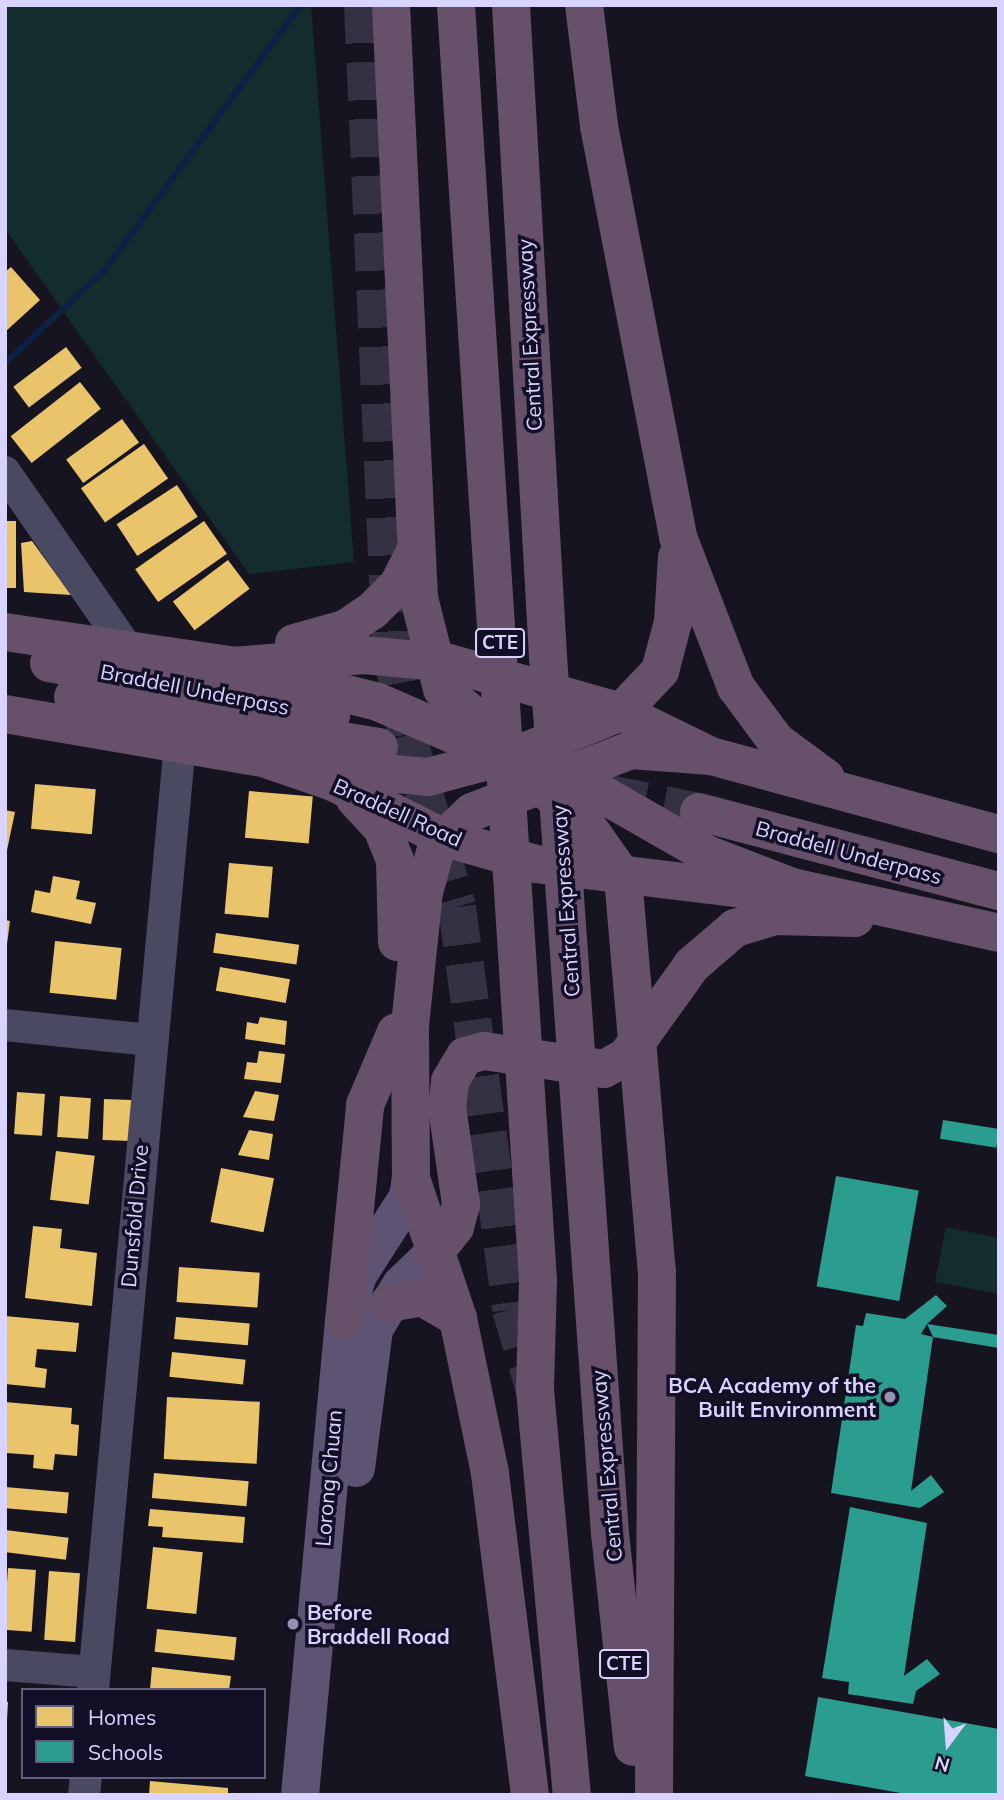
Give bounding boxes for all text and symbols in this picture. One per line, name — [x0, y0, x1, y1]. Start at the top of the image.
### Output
street label: Central Expressway — [511, 238, 547, 432]
road number: CTE — [474, 628, 526, 658]
street label: Braddell Underpass — [98, 658, 292, 720]
street label: Braddell Road — [330, 772, 466, 852]
street label: Central Expressway — [546, 804, 584, 998]
street label: Braddell Underpass — [753, 815, 945, 889]
street label: Dunsfold Drive — [115, 1144, 153, 1288]
street label: Central Expressway — [585, 1369, 627, 1563]
place label: BCA Academy of the Built Environment — [668, 1372, 876, 1422]
marker: BCA Academy of the Built Environment — [882, 1389, 898, 1405]
street label: Lorong Chuan — [309, 1409, 347, 1547]
place label: Before Braddell Road — [307, 1599, 450, 1649]
marker: Before Braddell Road — [285, 1616, 301, 1632]
road number: CTE — [598, 1648, 650, 1680]
legend — [21, 1688, 266, 1779]
text: Homes — [88, 1704, 156, 1730]
north arrow — [913, 1709, 983, 1779]
text: Schools — [88, 1739, 163, 1765]
text: N — [932, 1751, 952, 1778]

